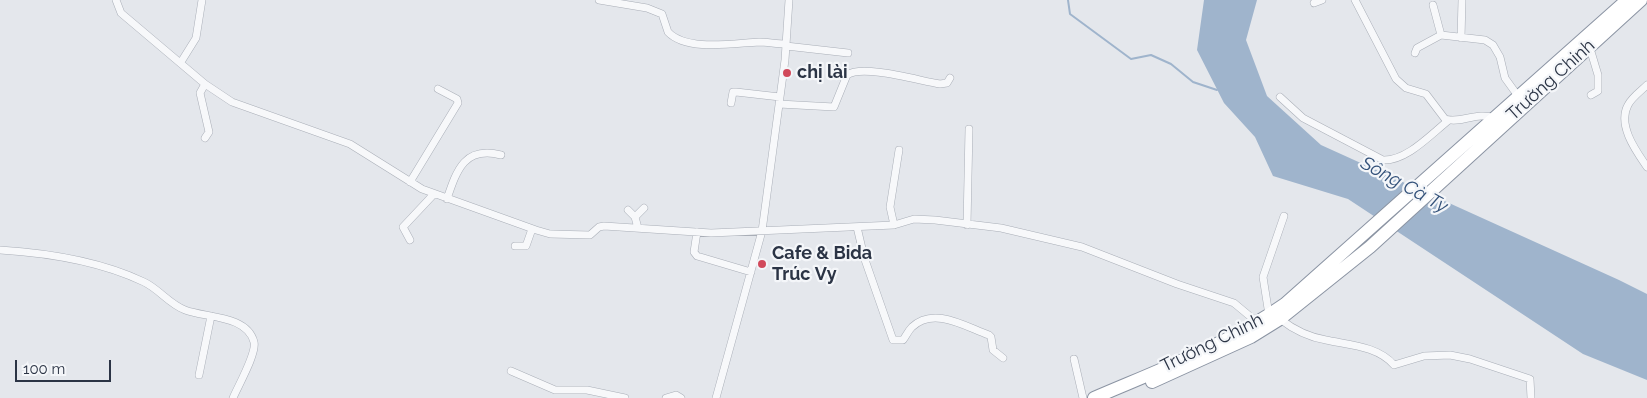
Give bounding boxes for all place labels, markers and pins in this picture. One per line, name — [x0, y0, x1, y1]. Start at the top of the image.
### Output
place label: chị lài — [797, 62, 848, 84]
marker: chị lài — [781, 67, 793, 79]
place label: Cafe & Bida Trúc Vy — [772, 243, 872, 286]
marker: Cafe & Bida Trúc Vy — [756, 258, 768, 270]

